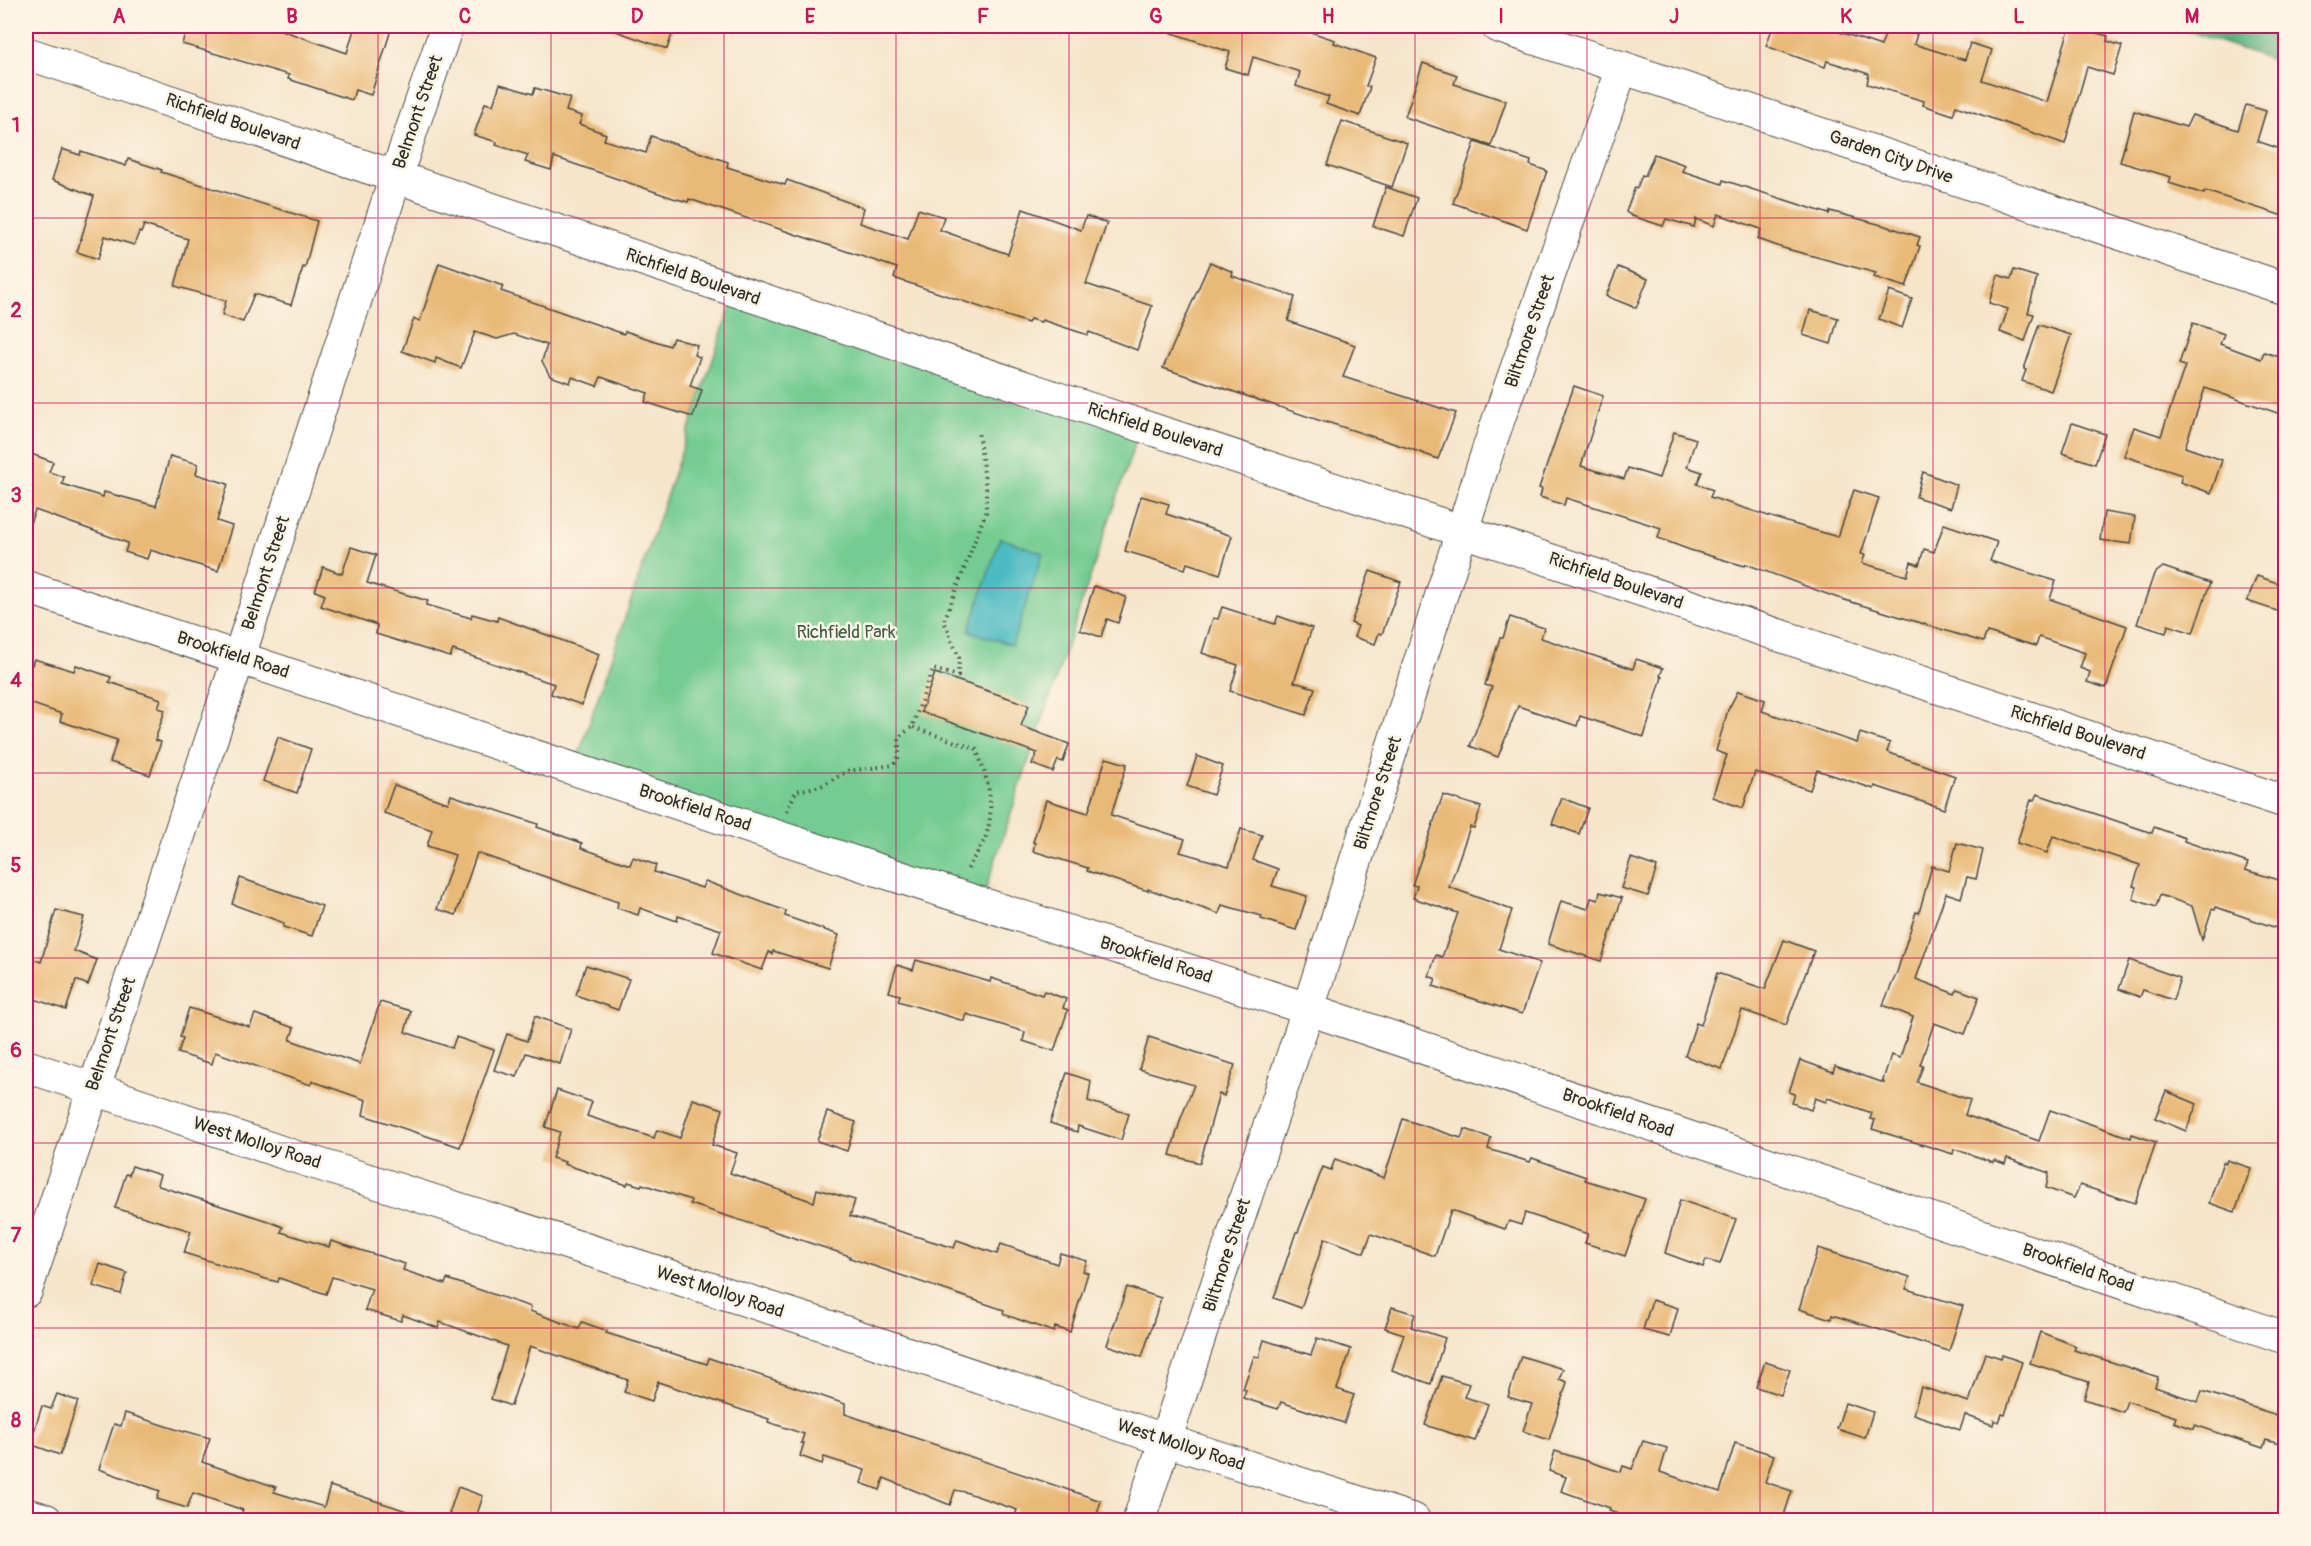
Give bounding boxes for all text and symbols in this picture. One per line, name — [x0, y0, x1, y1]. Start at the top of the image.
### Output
text: A — [113, 4, 126, 29]
text: B — [286, 4, 298, 29]
text: C — [459, 4, 471, 29]
text: D — [631, 4, 644, 29]
text: E — [805, 4, 816, 29]
text: F — [977, 4, 989, 29]
text: G — [1149, 4, 1163, 29]
text: H — [1322, 4, 1335, 29]
text: I — [1498, 4, 1504, 29]
text: J — [1669, 4, 1679, 29]
text: K — [1840, 4, 1852, 29]
text: L — [2013, 4, 2025, 29]
text: M — [2185, 4, 2199, 29]
street label: Belmont Street — [388, 51, 448, 172]
street label: Richfield Boulevard — [163, 88, 303, 156]
text: 1 — [12, 113, 20, 138]
street label: Garden City Drive — [1826, 125, 1956, 189]
street label: Richfield Boulevard — [623, 243, 763, 311]
street label: Biltmore Street — [1500, 271, 1560, 391]
text: 2 — [10, 298, 22, 323]
street label: Richfield Boulevard — [1084, 397, 1226, 463]
text: 3 — [10, 483, 22, 508]
street label: Belmont Street — [237, 512, 296, 633]
street label: Richfield Boulevard — [1546, 547, 1686, 615]
park label: Richfield Park — [796, 621, 896, 644]
street label: Brookfield Road — [174, 626, 292, 684]
text: 4 — [10, 668, 22, 693]
street label: Richfield Boulevard — [2007, 700, 2149, 766]
street label: Biltmore Street — [1349, 733, 1407, 853]
street label: Brookfield Road — [636, 779, 754, 837]
text: 5 — [11, 853, 22, 878]
street label: Brookfield Road — [1097, 931, 1215, 989]
street label: Belmont Street — [81, 973, 141, 1094]
text: 6 — [10, 1038, 22, 1063]
street label: Brookfield Road — [1559, 1083, 1677, 1143]
street label: West Molloy Road — [190, 1111, 324, 1175]
street label: Biltmore Street — [1198, 1195, 1256, 1315]
text: 7 — [11, 1223, 22, 1248]
street label: Brookfield Road — [2019, 1238, 2137, 1298]
street label: West Molloy Road — [653, 1260, 787, 1324]
text: 8 — [11, 1408, 21, 1433]
street label: West Molloy Road — [1114, 1413, 1248, 1477]

